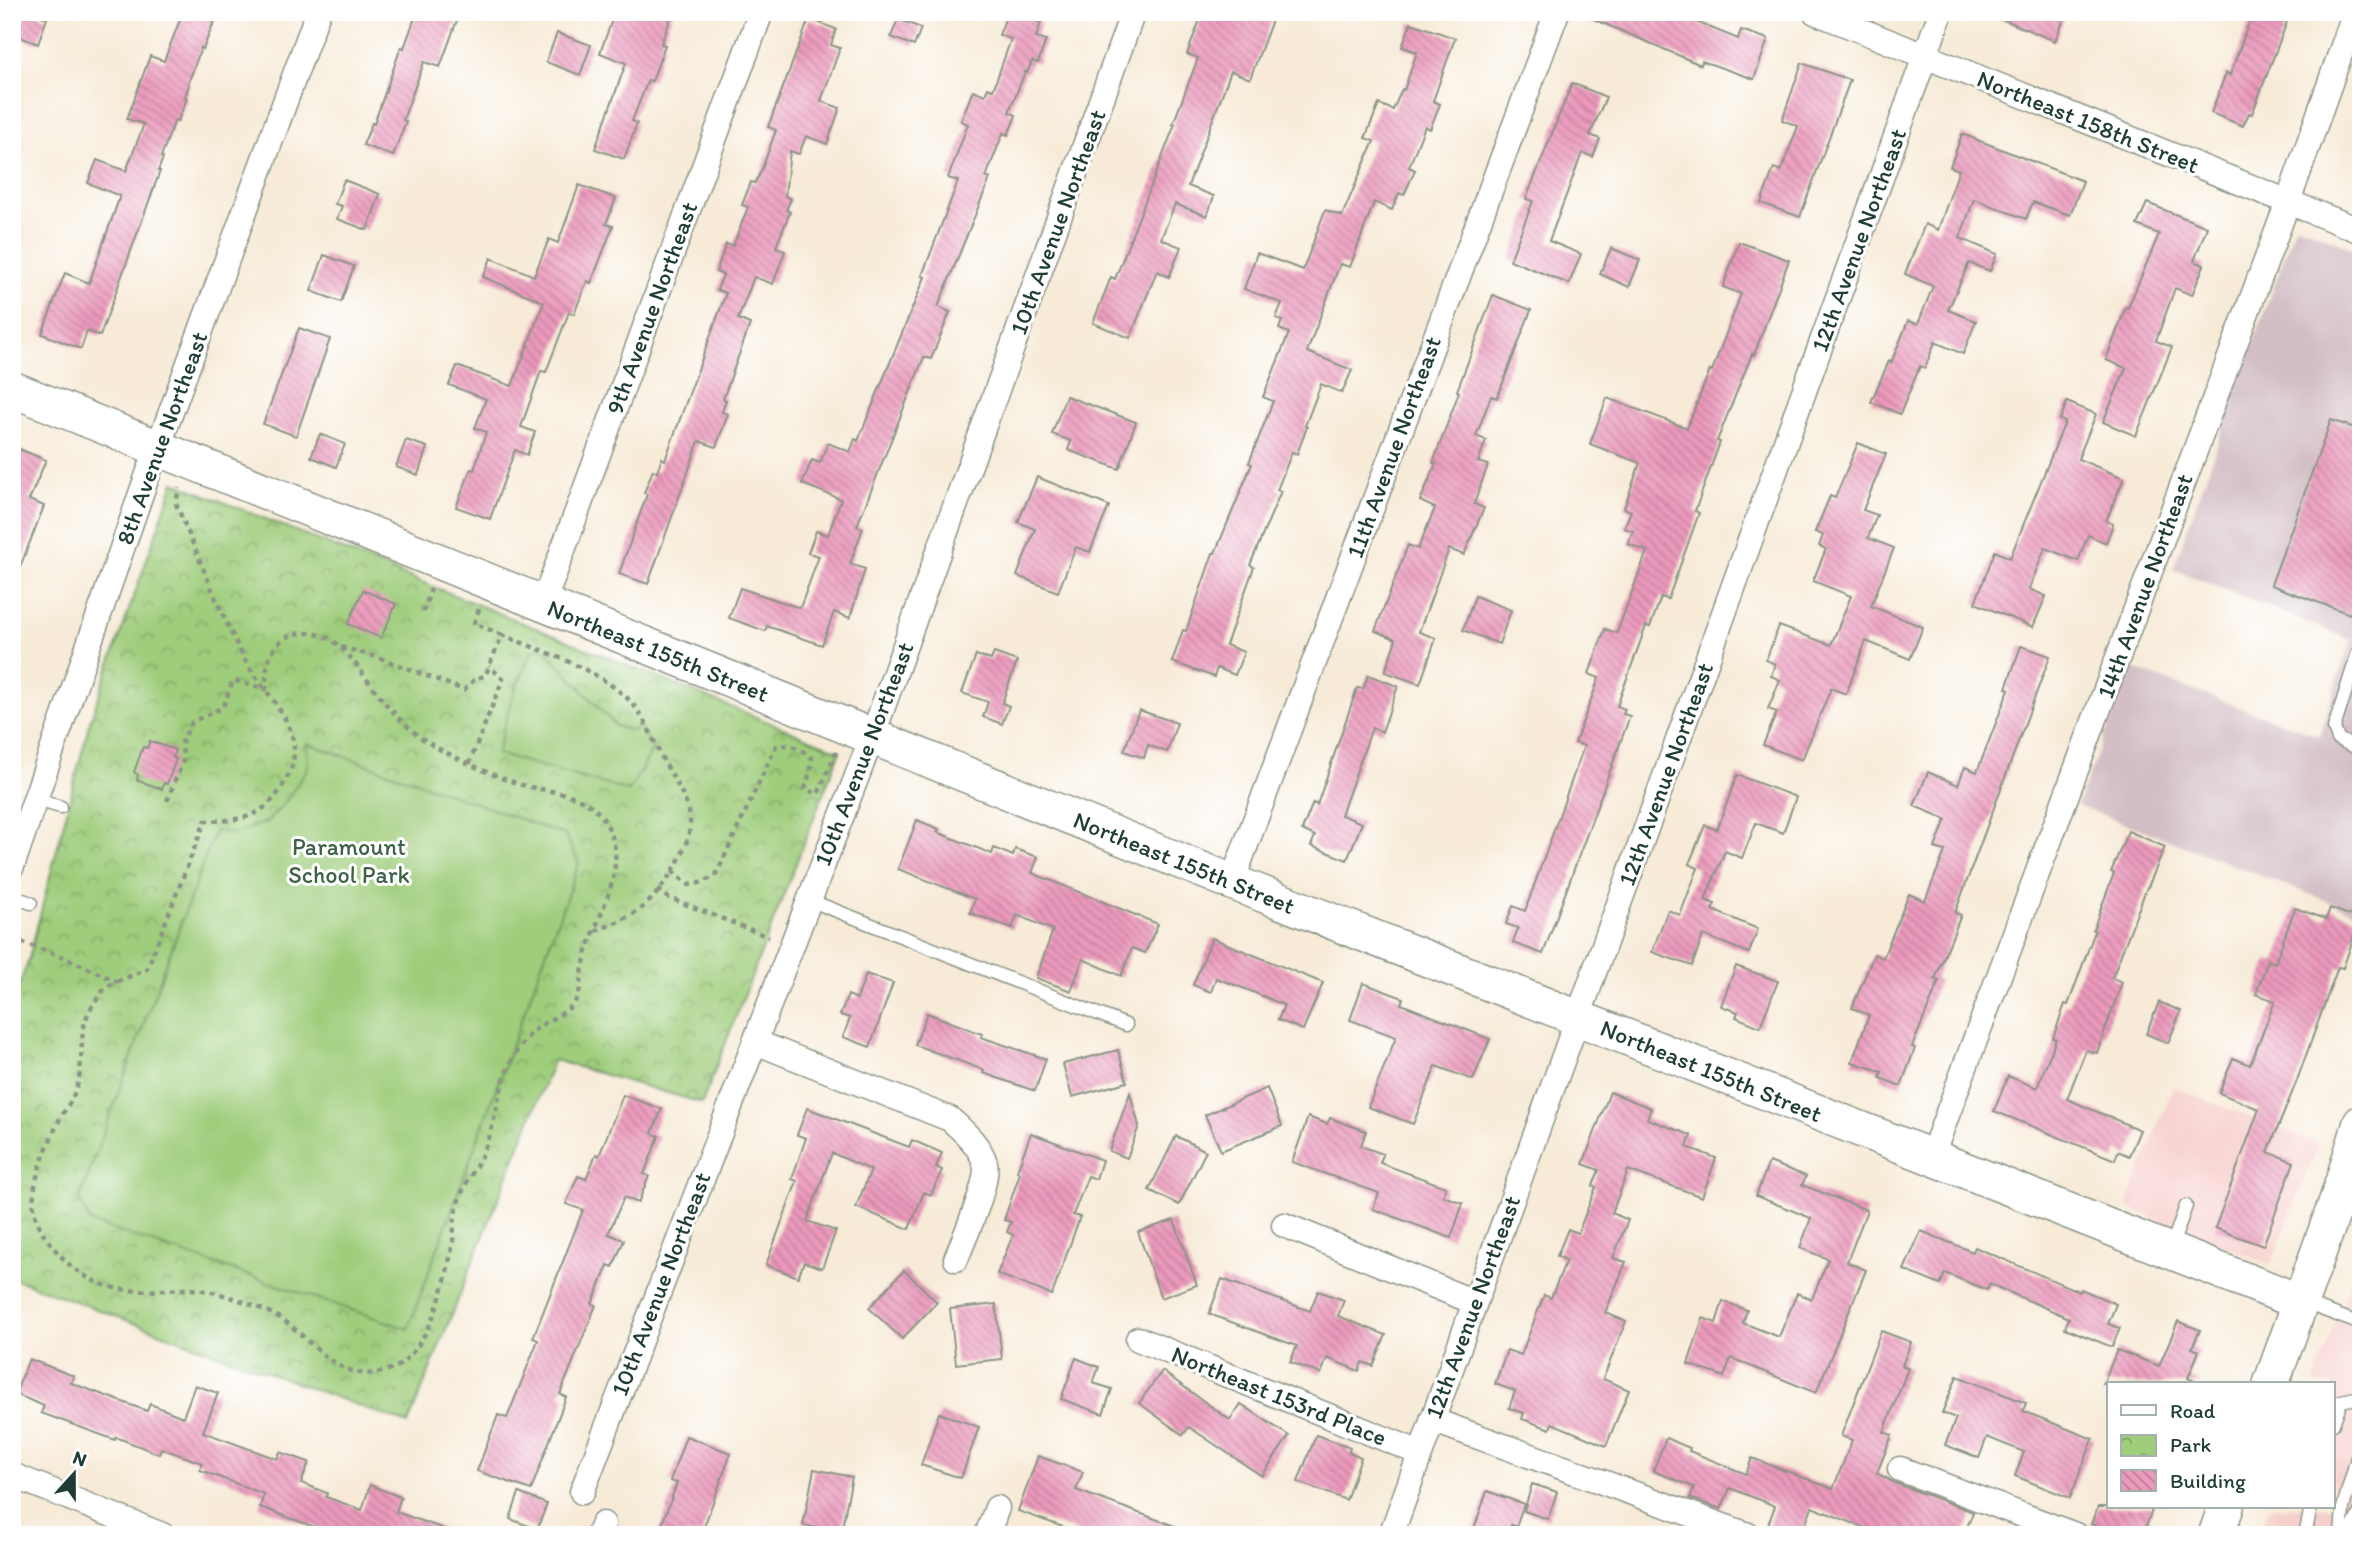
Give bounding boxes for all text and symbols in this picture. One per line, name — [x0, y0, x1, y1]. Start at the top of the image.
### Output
street label: Northeast 158th Street — [1973, 64, 2203, 179]
street label: 10th Avenue Northeast — [1003, 105, 1112, 338]
street label: 12th Avenue Northeast — [1805, 124, 1912, 355]
street label: 9th Avenue Northeast — [600, 198, 703, 418]
street label: 8th Avenue Northeast — [110, 327, 214, 548]
street label: 11th Avenue Northeast — [1340, 332, 1447, 562]
street label: 14th Avenue Northeast — [2090, 470, 2199, 702]
street label: Northeast 155th Street — [543, 593, 773, 708]
street label: 10th Avenue Northeast — [807, 638, 920, 870]
street label: 12th Avenue Northeast — [1612, 658, 1719, 889]
street label: Northeast 155th Street — [1069, 805, 1299, 920]
park label: Paramount School Park — [288, 832, 410, 889]
street label: Northeast 155th Street — [1596, 1013, 1826, 1128]
street label: 10th Avenue Northeast — [604, 1168, 717, 1400]
street label: 12th Avenue Northeast — [1419, 1191, 1526, 1422]
street label: Northeast 153rd Place — [1167, 1339, 1391, 1452]
legend — [2107, 1382, 2334, 1508]
text: Road — [2170, 1398, 2216, 1423]
text: Park — [2170, 1432, 2212, 1457]
north arrow — [38, 1438, 108, 1508]
text: N — [70, 1446, 90, 1472]
text: Building — [2170, 1468, 2246, 1493]

